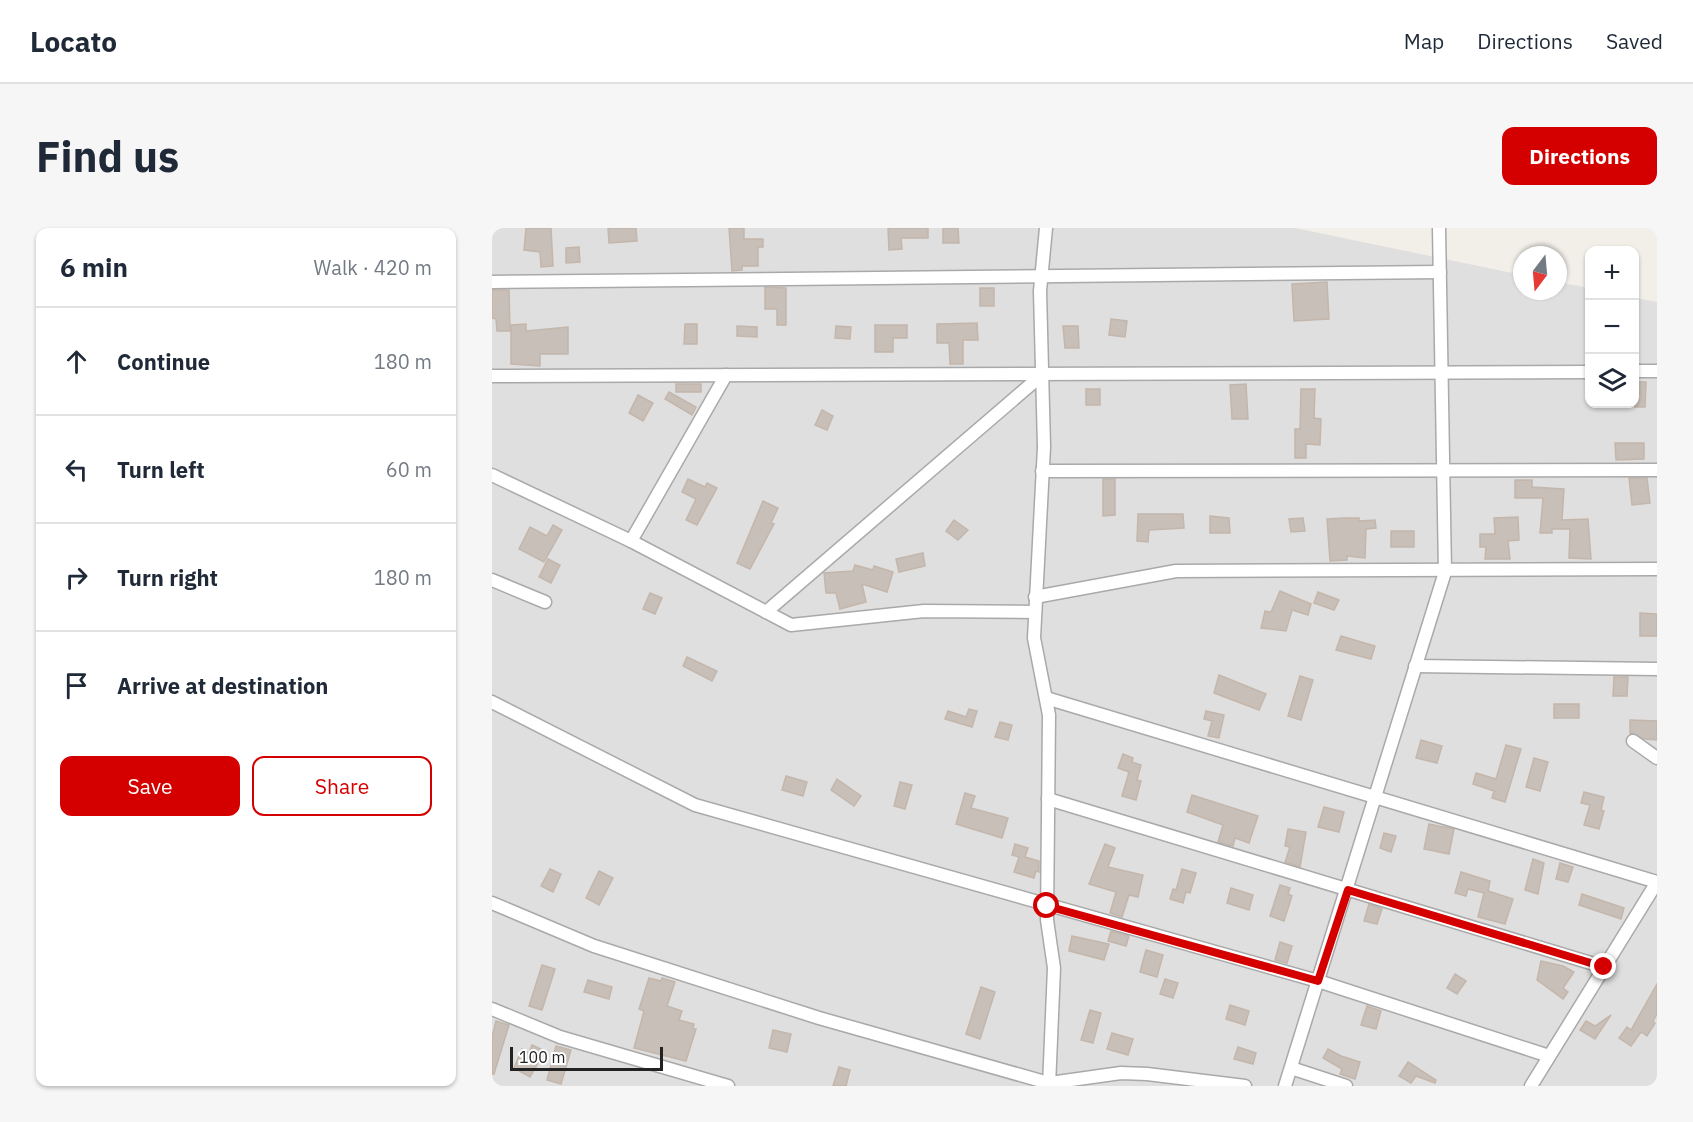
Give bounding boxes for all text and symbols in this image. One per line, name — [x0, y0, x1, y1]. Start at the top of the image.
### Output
text: Locato — [30, 23, 117, 60]
text: Map — [1404, 27, 1444, 55]
text: Directions — [1477, 27, 1573, 55]
text: Saved — [1606, 27, 1663, 55]
button: Directions — [1502, 127, 1657, 185]
text: Find us — [36, 129, 179, 184]
north arrow — [1513, 246, 1567, 300]
map controls — [1585, 246, 1639, 408]
button: + — [1585, 246, 1639, 300]
text: 6 min — [60, 250, 128, 284]
text: Walk · 420 m — [314, 254, 432, 281]
button: − — [1585, 300, 1639, 354]
icon: ahead — [60, 345, 93, 378]
text: Continue — [117, 347, 210, 376]
text: 180 m — [374, 348, 432, 375]
button: layers — [1585, 354, 1639, 408]
icon: left — [60, 453, 93, 486]
text: Turn left — [117, 455, 205, 484]
text: 60 m — [386, 456, 432, 483]
icon: right — [60, 561, 93, 594]
text: Turn right — [117, 563, 218, 592]
text: 180 m — [374, 564, 432, 591]
icon: arrive — [60, 669, 93, 702]
text: Arrive at destination — [117, 671, 328, 700]
button: Save — [60, 756, 240, 816]
button: Share — [252, 756, 432, 816]
route start — [1033, 892, 1059, 918]
route end — [1590, 953, 1616, 979]
scale bar — [510, 1044, 663, 1072]
text: 100 m — [519, 1047, 566, 1067]

